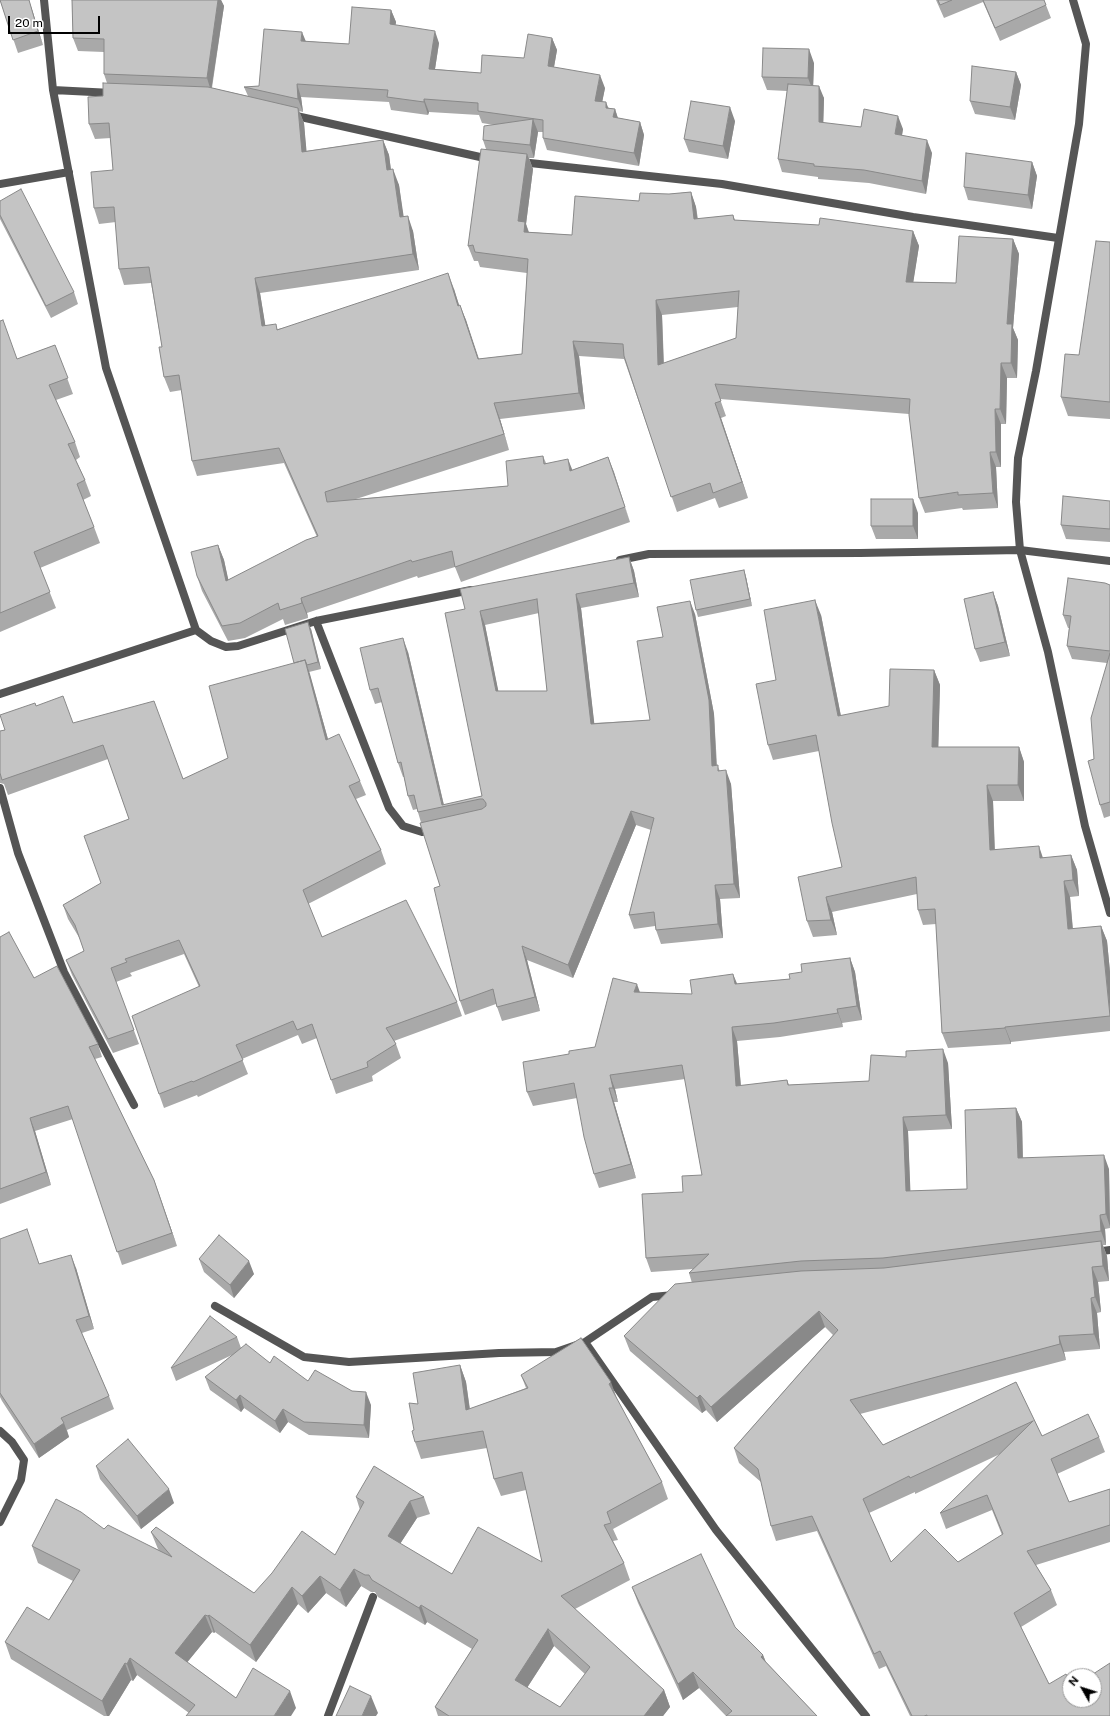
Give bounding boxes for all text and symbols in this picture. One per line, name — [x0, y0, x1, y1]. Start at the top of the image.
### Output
scale bar — [10, 8, 102, 34]
text: 20 m — [15, 16, 43, 30]
north arrow — [1062, 1668, 1102, 1708]
text: N — [1066, 1674, 1081, 1688]

